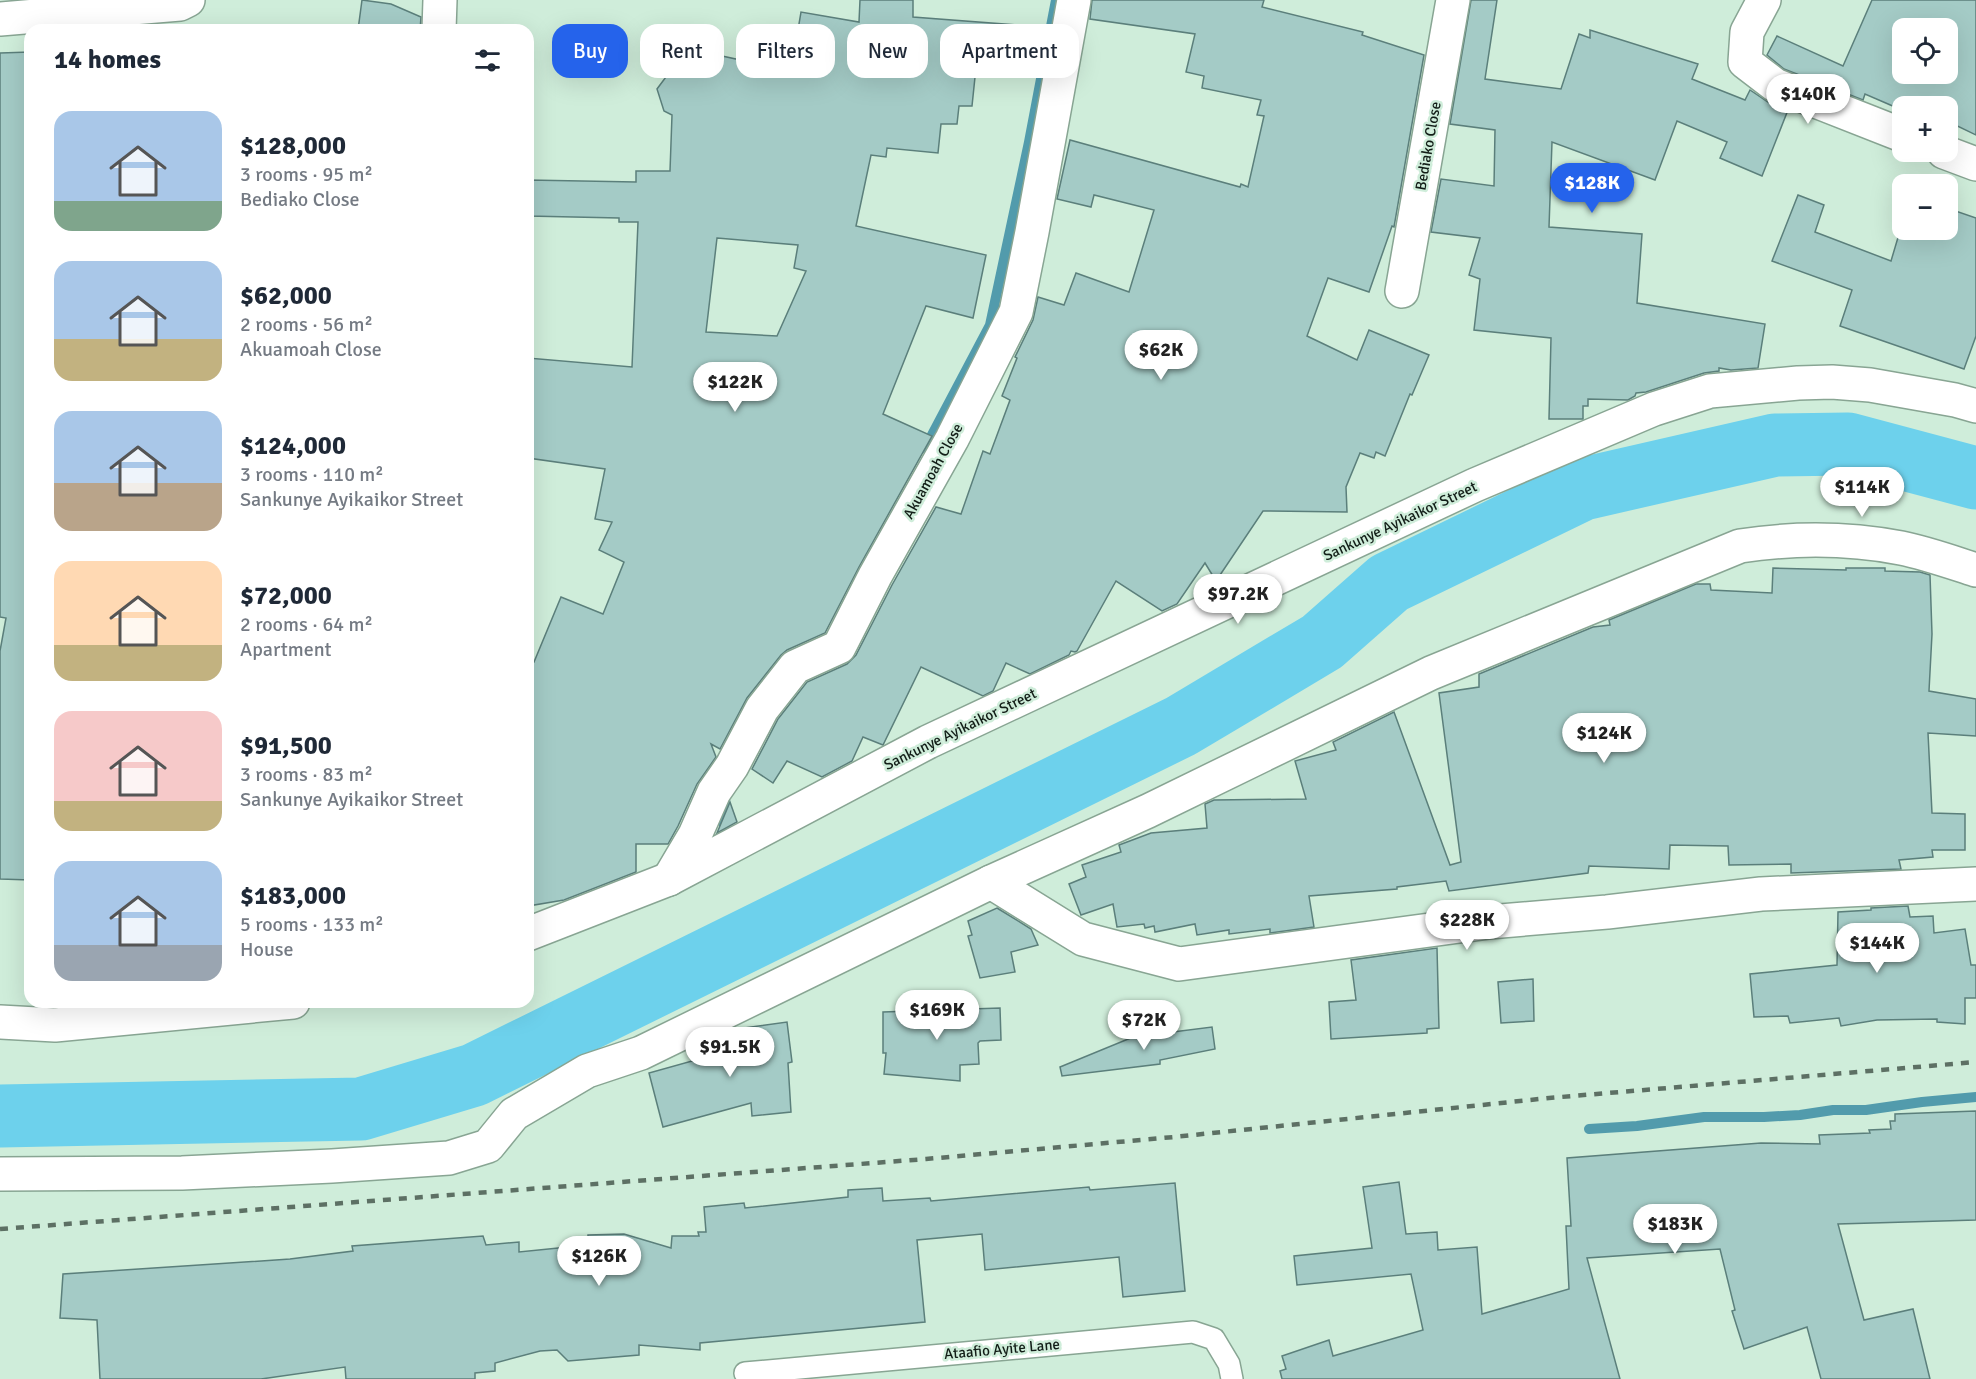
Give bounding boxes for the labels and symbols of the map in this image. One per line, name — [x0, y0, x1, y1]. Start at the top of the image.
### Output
pin: $140K — [1766, 74, 1850, 125]
street label: Bediako Close — [1411, 100, 1445, 192]
pin: $128K — [1550, 163, 1634, 214]
pin: $62K — [1125, 330, 1197, 381]
pin: $122K — [693, 362, 777, 413]
street label: Akuamoah Close — [899, 420, 967, 522]
pin: $114K — [1820, 467, 1904, 518]
street label: Sankunye Ayikaikor Street — [1320, 477, 1480, 565]
pin: $97.2K — [1189, 574, 1287, 625]
street label: Sankunye Ayikaikor Street — [881, 684, 1039, 774]
pin: $124K — [1562, 713, 1646, 764]
pin: $228K — [1425, 900, 1509, 951]
pin: $144K — [1835, 923, 1919, 974]
pin: $169K — [895, 990, 979, 1041]
pin: $72K — [1108, 1000, 1180, 1051]
pin: $91.5K — [681, 1027, 779, 1078]
pin: $183K — [1633, 1204, 1717, 1255]
pin: $126K — [557, 1236, 641, 1287]
street label: Ataafio Ayite Lane — [943, 1335, 1061, 1363]

